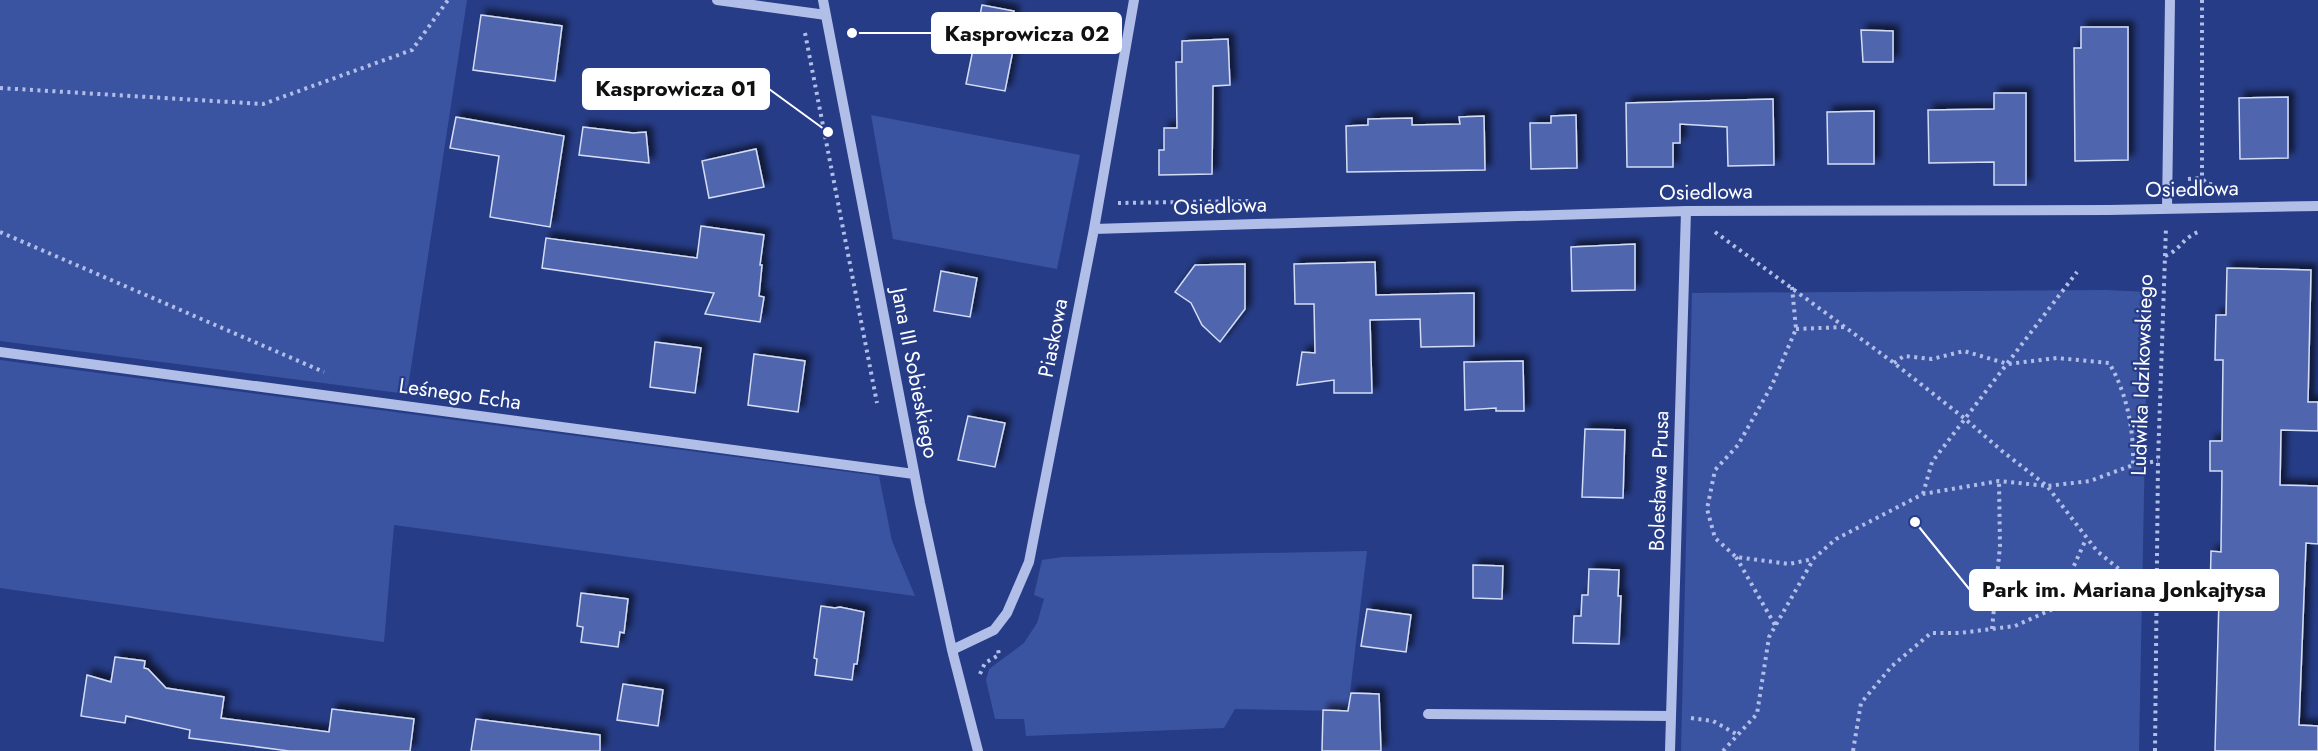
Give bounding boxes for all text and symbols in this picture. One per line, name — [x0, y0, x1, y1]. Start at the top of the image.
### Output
callout: Kasprowicza 02 — [932, 13, 1121, 53]
text: Kasprowicza 02 — [945, 17, 1109, 49]
callout: Kasprowicza 01 — [583, 69, 769, 109]
text: Kasprowicza 01 — [595, 72, 757, 104]
street label: Osiedlowa — [2145, 173, 2239, 205]
street label: Osiedlowa — [1659, 176, 1753, 208]
street label: Osiedlowa — [1173, 189, 1267, 223]
street label: Ludwika Idzikowskiego — [2123, 274, 2161, 476]
street label: Jana III Sobieskiego — [883, 282, 946, 461]
street label: Piaskowa — [1031, 296, 1075, 380]
street label: Leśnego Echa — [397, 371, 523, 417]
street label: Bolesława Prusa — [1642, 410, 1676, 552]
callout: Park im. Mariana Jonkajtysa — [1970, 570, 2278, 610]
text: Park im. Mariana Jonkajtysa — [1982, 573, 2266, 605]

